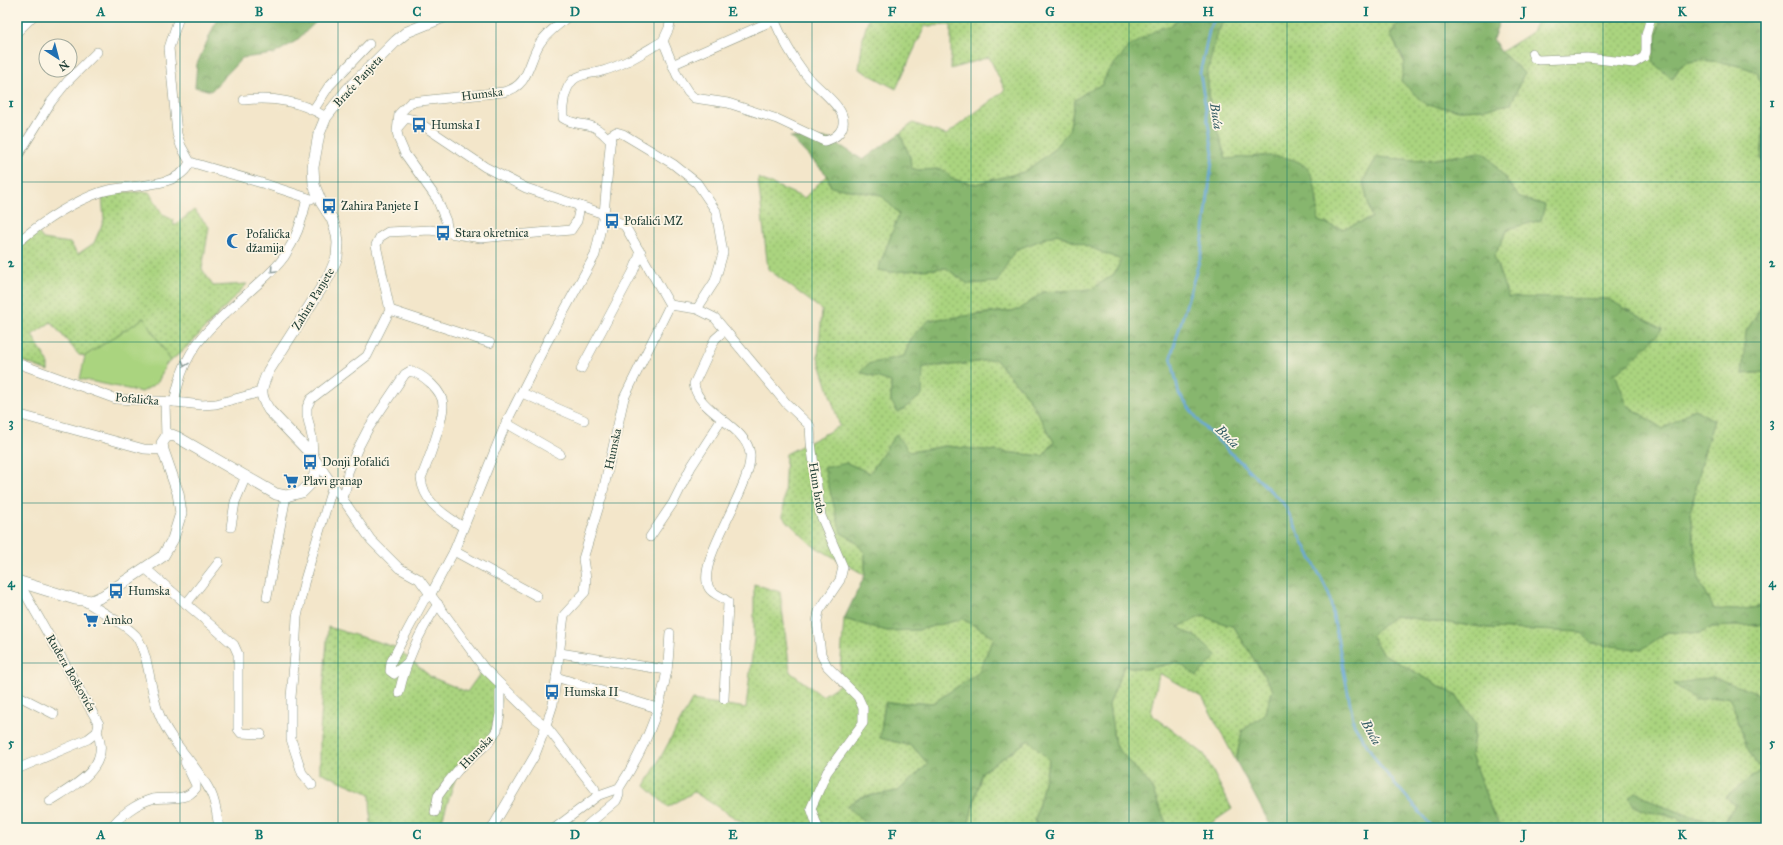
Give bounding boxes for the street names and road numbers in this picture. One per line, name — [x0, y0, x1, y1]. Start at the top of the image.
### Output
street label: Braće Panjeta — [331, 52, 386, 110]
street label: Humska — [460, 84, 504, 103]
street label: Zahira Panjete — [289, 265, 337, 333]
street label: Pofalićka — [114, 390, 160, 408]
street label: Humska — [602, 426, 624, 471]
street label: Hum brdo — [806, 461, 828, 515]
street label: Ruđera Boškovića — [43, 632, 99, 715]
street label: Humska — [456, 731, 496, 772]

